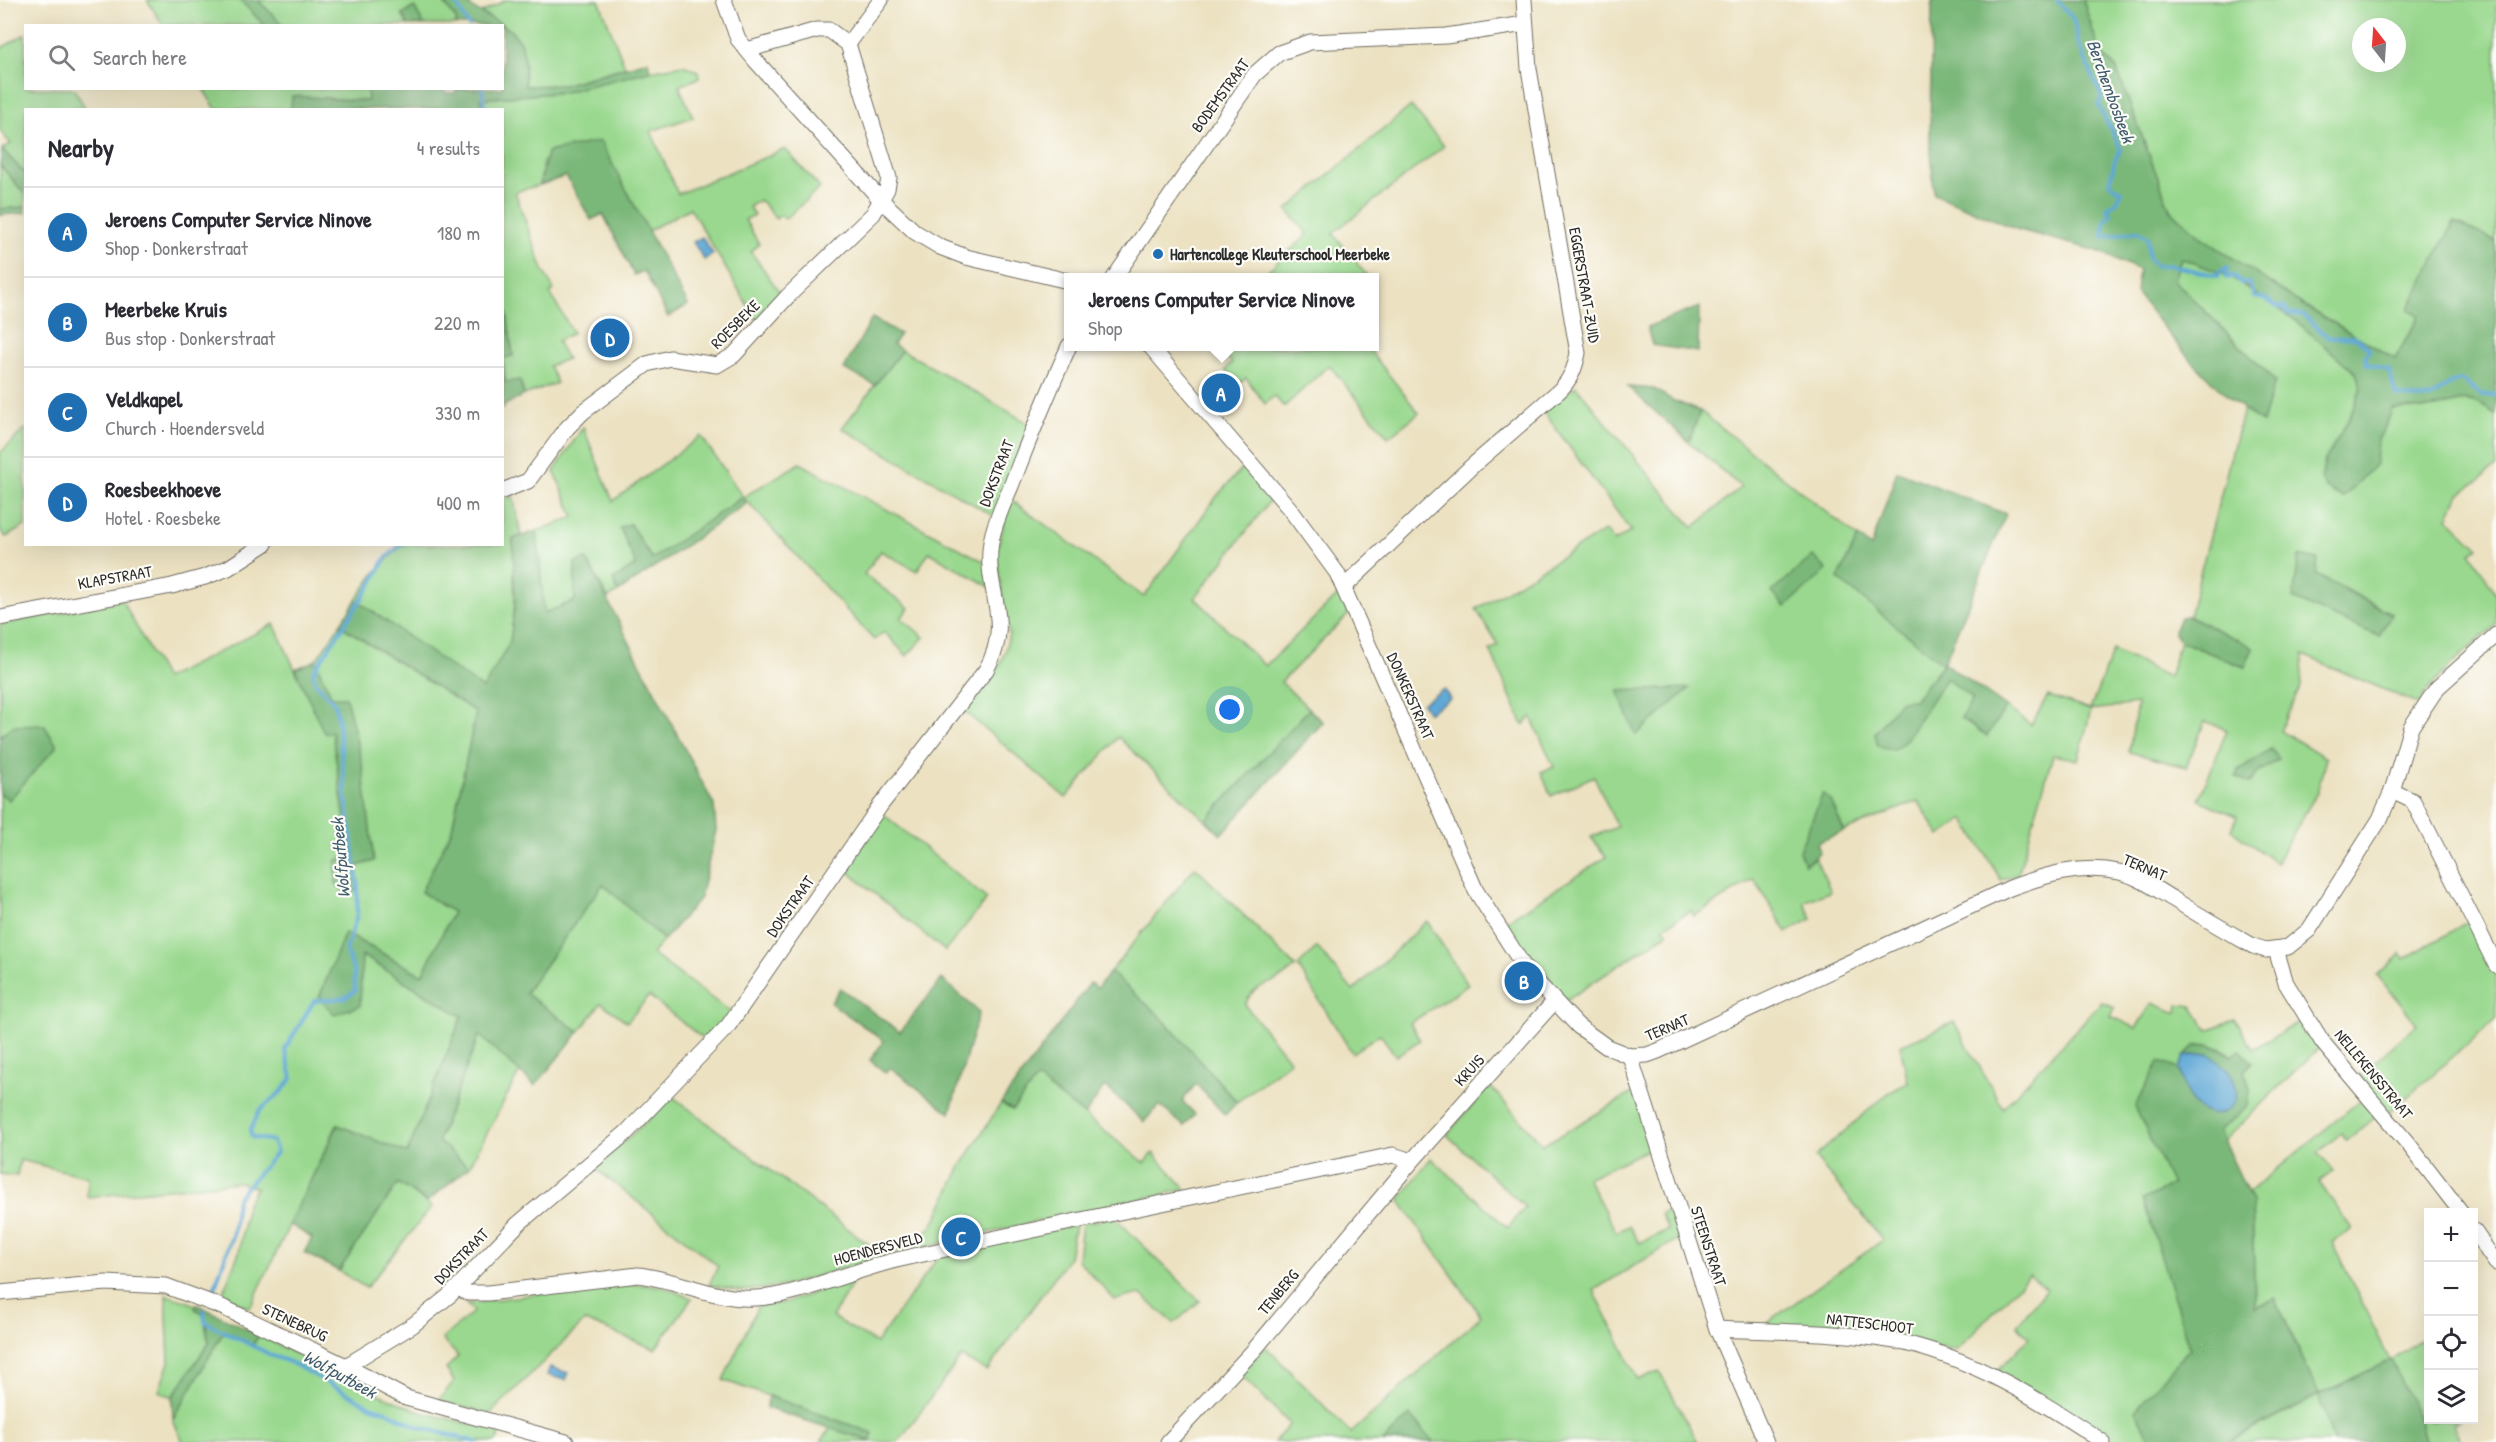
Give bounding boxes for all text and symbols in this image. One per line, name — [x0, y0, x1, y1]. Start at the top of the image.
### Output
north arrow — [2352, 18, 2406, 72]
search box — [24, 24, 504, 90]
water label: Berchembosbeek — [2081, 36, 2142, 147]
icon: search — [45, 41, 78, 74]
text: Search here — [93, 42, 187, 72]
street label: BODEMSTRAAT — [1186, 53, 1255, 136]
text: Nearby — [48, 130, 114, 165]
text: 4 results — [417, 134, 480, 161]
text: Jeroens Computer Service Ninove — [105, 204, 372, 234]
text: A — [63, 219, 72, 246]
text: 180 m — [437, 219, 480, 246]
street label: EGGERSTRAAT-ZUID — [1564, 226, 1606, 345]
text: Shop · Donkerstraat — [105, 234, 248, 261]
place label: Hartencollege Kleuterschool Meerbeke — [1170, 243, 1390, 266]
marker: Hartencollege Kleuterschool Meerbeke — [1151, 247, 1165, 261]
popup — [1064, 273, 1379, 351]
text: Jeroens Computer Service Ninove — [1088, 284, 1355, 314]
text: Meerbeke Kruis — [105, 294, 227, 324]
street label: ROESBEKE — [706, 295, 764, 353]
text: B — [62, 309, 73, 336]
text: 220 m — [434, 309, 480, 336]
text: Shop — [1088, 314, 1122, 341]
pin: D — [590, 316, 630, 360]
text: Bus stop · Donkerstraat — [105, 324, 275, 351]
pin: A — [1202, 370, 1240, 416]
text: Veldkapel — [105, 384, 182, 414]
text: C — [62, 399, 73, 426]
text: 330 m — [435, 399, 480, 426]
text: Church · Hoendersveld — [105, 414, 264, 441]
street label: DOKSTRAAT — [973, 436, 1019, 510]
text: Roesbeekhoeve — [105, 474, 221, 504]
text: D — [63, 489, 72, 516]
text: 400 m — [436, 489, 480, 516]
text: Hotel · Roesbeke — [105, 504, 221, 531]
street label: KLAPSTRAAT — [76, 560, 154, 594]
street label: DONKERSTRAAT — [1382, 649, 1440, 743]
your location — [1215, 695, 1244, 724]
water label: Wolfputbeek — [324, 816, 356, 899]
street label: TERNAT — [2120, 848, 2171, 886]
street label: DOKSTRAAT — [761, 871, 819, 941]
pin: B — [1504, 958, 1544, 1004]
street label: TERNAT — [1642, 1008, 1693, 1046]
street label: NELLEKENSSTRAAT — [2330, 1024, 2418, 1124]
street label: KRUIS — [1449, 1049, 1489, 1091]
street label: STEENSTRAAT — [1686, 1203, 1732, 1289]
map controls — [2424, 1208, 2478, 1424]
button: + — [2424, 1208, 2478, 1262]
pin: C — [942, 1214, 980, 1260]
street label: DOKSTRAAT — [429, 1223, 494, 1289]
street label: HOENDERSVELD — [831, 1226, 925, 1270]
button: − — [2424, 1262, 2478, 1316]
street label: TENBERG — [1252, 1264, 1304, 1319]
street label: STENEBRUG — [259, 1297, 331, 1347]
street label: NATTESCHOOT — [1825, 1307, 1915, 1339]
button: locate — [2424, 1316, 2478, 1370]
water label: Wolfputbeek — [299, 1344, 382, 1405]
button: layers — [2424, 1370, 2478, 1424]

